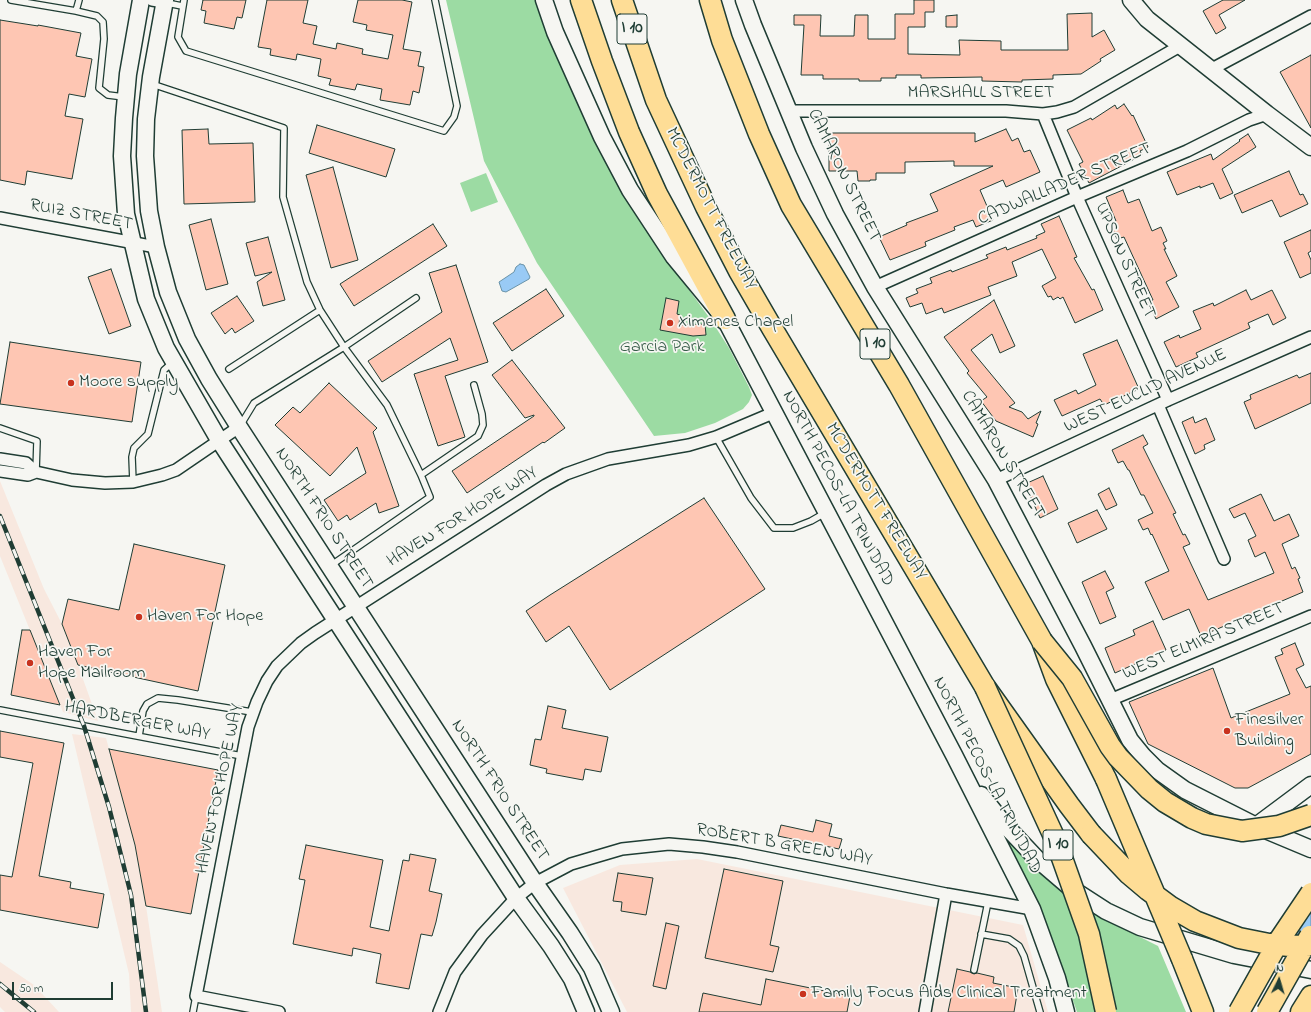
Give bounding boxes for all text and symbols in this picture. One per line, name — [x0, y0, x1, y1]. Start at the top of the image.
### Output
road number: I 10 — [617, 14, 647, 44]
street label: MARSHALL STREET — [908, 83, 1054, 105]
street label: CAMARON STREET — [801, 106, 885, 246]
street label: MCDERMOTT FREEWAY — [660, 124, 760, 294]
street label: CADWALLADER STREET — [975, 139, 1155, 231]
street label: RUIZ STREET — [28, 195, 134, 237]
street label: UPSON STREET — [1089, 200, 1159, 322]
place label: Ximenes Chapel — [678, 312, 793, 334]
marker: Ximenes Chapel — [665, 318, 675, 328]
road number: I 10 — [860, 329, 890, 359]
park label: Garcia Park — [620, 337, 704, 359]
street label: WEST EUCLID AVENUE — [1061, 345, 1231, 439]
place label: Moore supply — [79, 372, 178, 394]
marker: Moore supply — [66, 378, 76, 388]
street label: NORTH PECOS-LA TRINIDAD — [776, 387, 898, 591]
street label: CAMARON STREET — [955, 387, 1049, 523]
street label: MCDERMOTT FREEWAY — [820, 420, 930, 584]
street label: NORTH FRIO STREET — [269, 444, 377, 594]
street label: HAVEN FOR HOPE WAY — [384, 463, 542, 573]
street label: WEST ELMIRA STREET — [1120, 598, 1288, 686]
place label: Haven For Hope — [147, 606, 263, 628]
marker: Haven For Hope — [134, 612, 144, 622]
place label: Haven For Hope Mailroom — [38, 642, 145, 684]
marker: Haven For Hope Mailroom — [25, 658, 35, 668]
street label: NORTH PECOS-LA TRINIDAD — [927, 674, 1045, 878]
street label: HARDBERGER WAY — [62, 697, 212, 747]
street label: HAVEN FOR HOPE WAY — [192, 702, 250, 876]
place label: Finesilver Building — [1235, 710, 1303, 752]
street label: NORTH FRIO STREET — [445, 716, 553, 866]
marker: Finesilver Building — [1222, 726, 1232, 736]
street label: ROBERT B GREEN WAY — [694, 820, 874, 872]
road number: I 10 — [1043, 830, 1073, 860]
north arrow — [1259, 960, 1299, 1000]
text: N — [1276, 960, 1284, 976]
scale bar — [14, 974, 115, 1000]
text: 50 m — [19, 980, 43, 998]
place label: Family Focus Aids Clinical Treatment — [811, 983, 1087, 1005]
marker: Family Focus Aids Clinical Treatment — [798, 989, 808, 999]

